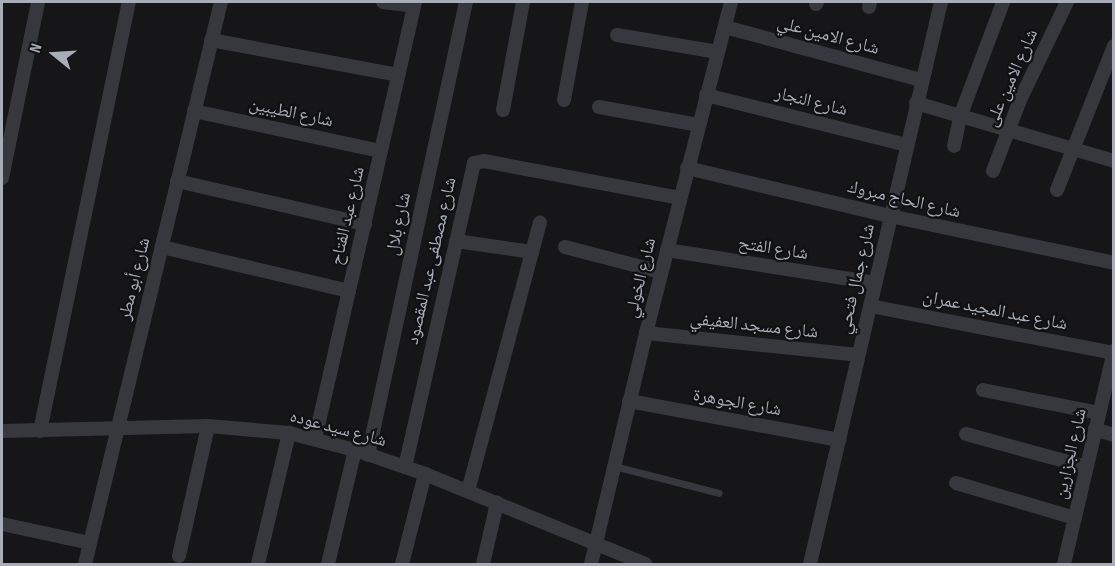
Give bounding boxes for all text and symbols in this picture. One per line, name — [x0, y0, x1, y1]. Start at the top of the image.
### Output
street label: شارع الامين علي — [775, 12, 881, 60]
north arrow — [24, 24, 84, 84]
street label: شارع الامين على — [981, 26, 1043, 130]
text: N — [26, 41, 47, 55]
street label: شارع النجار — [773, 83, 849, 121]
street label: شارع الطيبين — [247, 94, 335, 132]
street label: شارع عبد الفتاح — [326, 165, 370, 267]
street label: شارع مصطفى عبد المقصود — [402, 175, 462, 347]
street label: شارع الحاج مبروك — [845, 177, 963, 223]
street label: شارع بلال — [382, 191, 416, 257]
street label: شارع جمال فتحي — [834, 222, 880, 336]
street label: شارع الفتح — [736, 233, 810, 265]
street label: شارع أبو مطر — [114, 235, 156, 323]
street label: شارع الخولي — [621, 236, 661, 320]
street label: شارع عبد المجيد عمران — [921, 286, 1069, 336]
street label: شارع مسجد العفيفي — [689, 309, 819, 343]
street label: شارع الجوهرة — [691, 385, 783, 421]
street label: شارع سيد عوده — [287, 406, 389, 452]
street label: شارع الجزارين — [1050, 407, 1092, 501]

